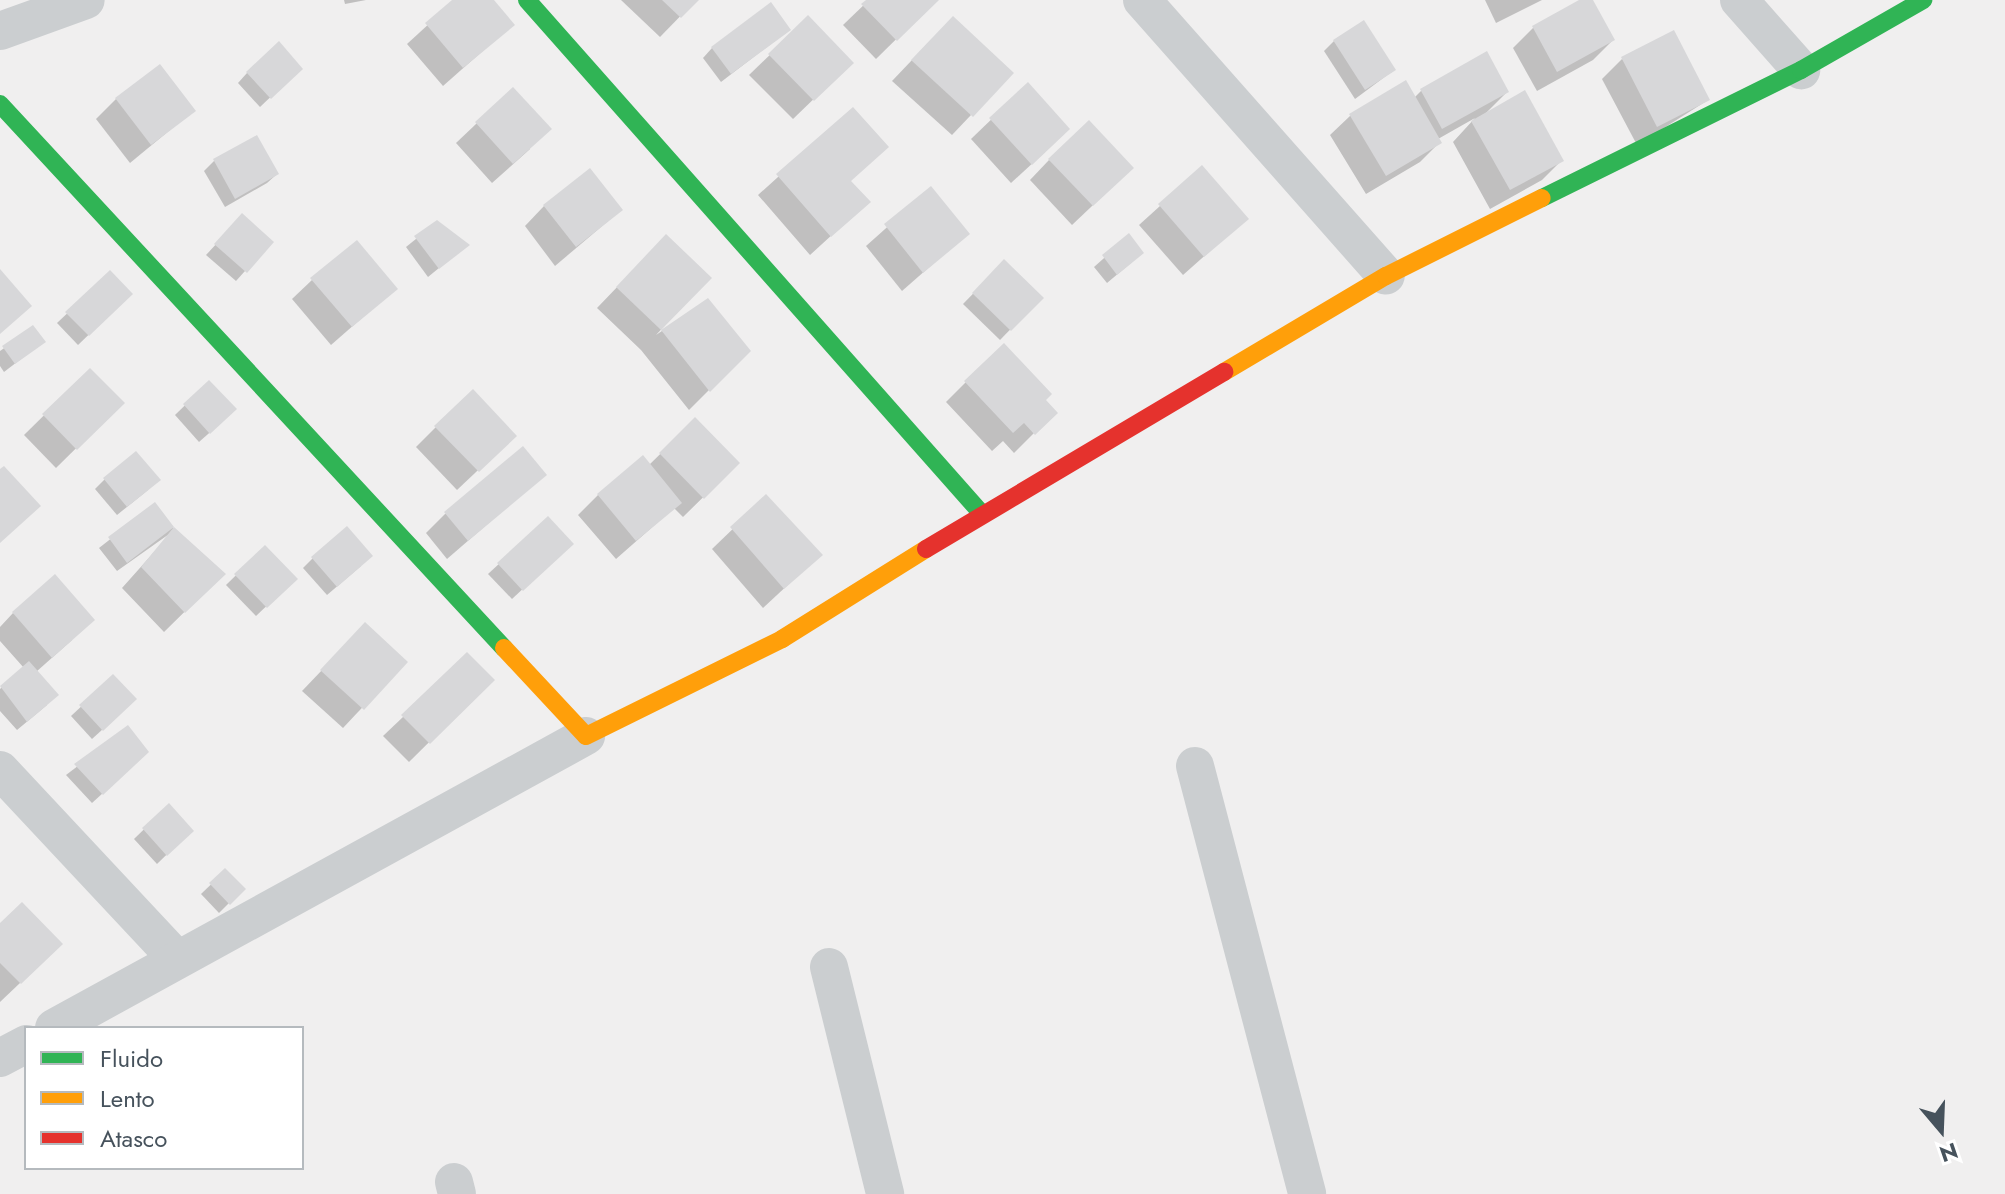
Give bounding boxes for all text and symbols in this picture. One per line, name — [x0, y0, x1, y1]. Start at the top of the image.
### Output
legend — [24, 1026, 304, 1170]
text: Fluido — [100, 1041, 163, 1076]
text: Lento — [100, 1081, 155, 1116]
north arrow — [1901, 1090, 1981, 1170]
text: Atasco — [100, 1121, 167, 1156]
text: N — [1935, 1135, 1962, 1171]

